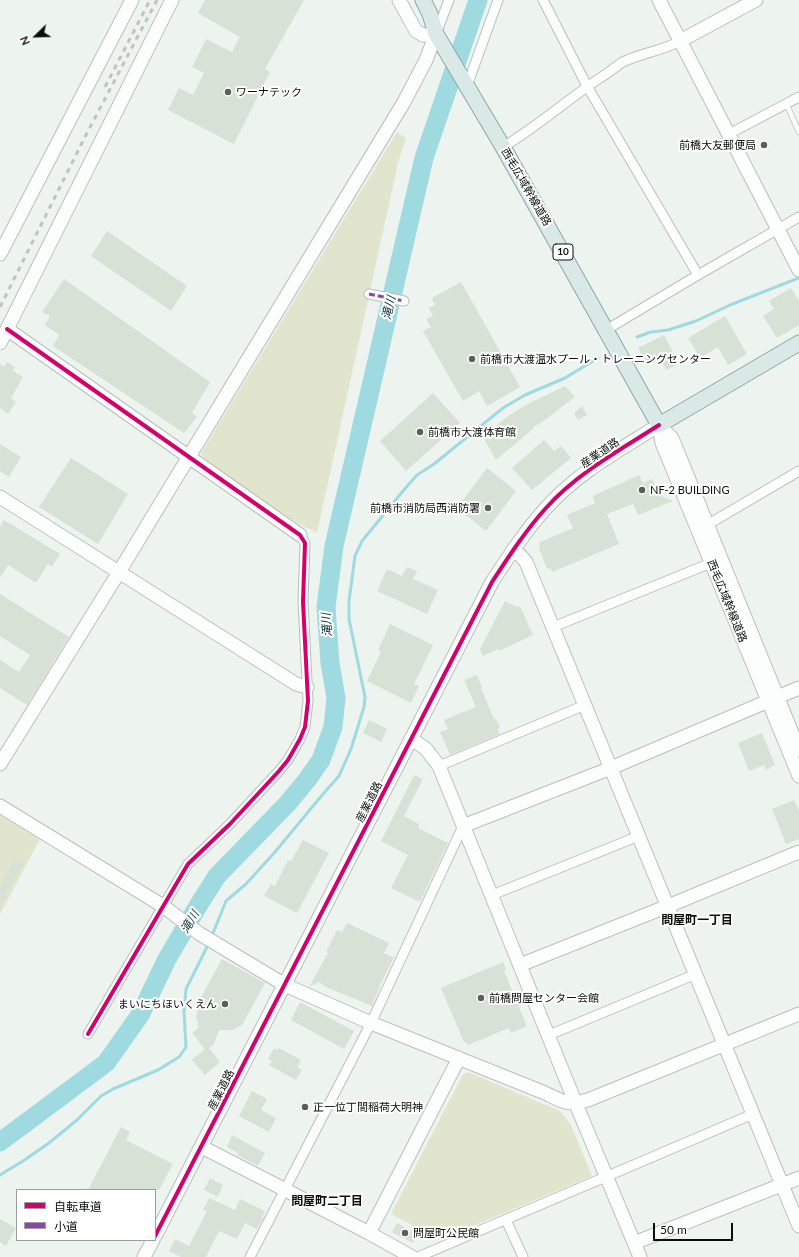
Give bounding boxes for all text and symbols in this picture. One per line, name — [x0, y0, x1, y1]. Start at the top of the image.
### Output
north arrow — [16, 16, 56, 56]
text: N — [17, 34, 32, 47]
place label: ワーナテック — [236, 85, 302, 99]
marker: ワーナテック — [223, 87, 233, 97]
place label: 前橋大友郵便局 — [679, 138, 756, 152]
marker: 前橋大友郵便局 — [759, 140, 769, 150]
street label: 西毛広域幹線道路 — [498, 146, 554, 228]
road number: 10 — [553, 244, 573, 260]
water label: 滝川 — [379, 295, 399, 321]
place label: 前橋市大渡温水プール・トレーニングセンター — [480, 352, 711, 366]
marker: 前橋市大渡温水プール・トレーニングセンター — [467, 354, 477, 364]
place label: 前橋市大渡体育館 — [428, 425, 516, 439]
marker: 前橋市大渡体育館 — [415, 427, 425, 437]
street label: 産業道路 — [578, 435, 622, 471]
place label: NF-2 BUILDING — [650, 483, 730, 497]
marker: NF-2 BUILDING — [637, 485, 647, 495]
place label: 前橋市消防局西消防署 — [370, 501, 480, 515]
marker: 前橋市消防局西消防署 — [483, 503, 493, 513]
street label: 西毛広域幹線道路 — [704, 558, 750, 644]
water label: 滝川 — [319, 613, 335, 637]
street label: 産業道路 — [353, 779, 385, 825]
water label: 滝川 — [178, 908, 202, 936]
district label: 問屋町一丁目 — [661, 913, 733, 927]
place label: 前橋問屋センター会館 — [489, 991, 599, 1005]
marker: 前橋問屋センター会館 — [476, 993, 486, 1003]
place label: まいにちほいくえん — [118, 997, 217, 1011]
marker: まいにちほいくえん — [220, 999, 230, 1009]
street label: 産業道路 — [205, 1067, 237, 1113]
place label: 正一位丁間稲荷大明神 — [313, 1100, 423, 1114]
marker: 正一位丁間稲荷大明神 — [300, 1102, 310, 1112]
legend — [16, 1189, 156, 1241]
district label: 問屋町二丁目 — [291, 1194, 363, 1208]
text: 自転車道 — [54, 1199, 102, 1214]
scale bar — [655, 1215, 735, 1241]
text: 小道 — [54, 1219, 78, 1234]
text: 50 m — [660, 1222, 687, 1237]
place label: 問屋町公民館 — [413, 1226, 479, 1240]
marker: 問屋町公民館 — [400, 1228, 410, 1238]

